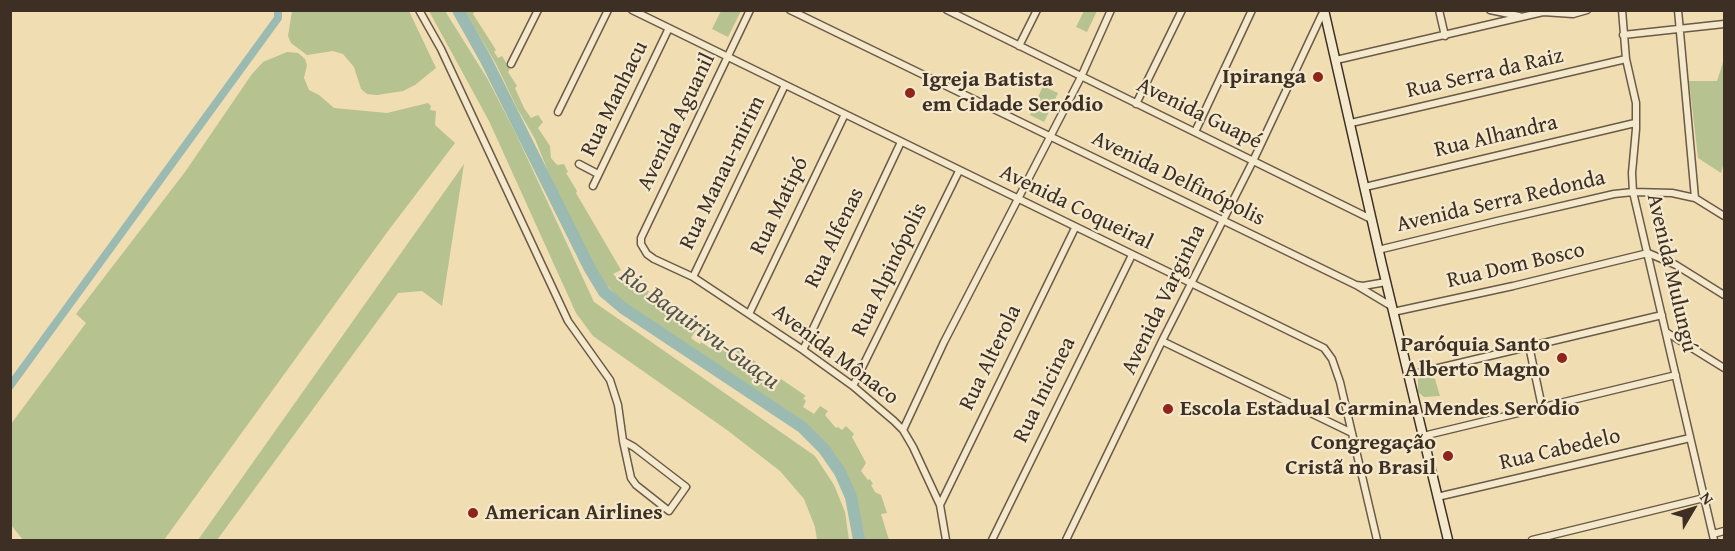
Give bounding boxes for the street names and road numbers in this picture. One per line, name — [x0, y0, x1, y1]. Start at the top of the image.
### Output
street label: Rua Manhacu — [576, 37, 654, 161]
street label: Rua Serra da Raiz — [1404, 43, 1566, 105]
street label: Avenida Aguanil — [632, 49, 722, 195]
street label: Avenida Guapé — [1132, 72, 1266, 156]
street label: Rua Manau-mirim — [674, 92, 772, 254]
street label: Rua Alhandra — [1432, 110, 1560, 164]
street label: Avenida Delfinópolis — [1087, 126, 1269, 232]
street label: Rua Matipó — [745, 153, 815, 259]
street label: Avenida Coqueiral — [995, 160, 1157, 256]
street label: Avenida Serra Redonda — [1394, 165, 1608, 239]
street label: Rua Alfenas — [799, 184, 871, 292]
street label: Avenida Mulungú — [1640, 191, 1702, 355]
street label: Rua Alpinópolis — [846, 199, 934, 341]
street label: Avenida Varginha — [1116, 221, 1212, 379]
street label: Rua Dom Bosco — [1445, 237, 1587, 295]
street label: Avenida Mônaco — [767, 299, 903, 411]
street label: Rua Alterola — [954, 301, 1028, 415]
street label: Rua Inicinea — [1008, 333, 1082, 447]
street label: Rua Cabedelo — [1497, 423, 1623, 477]

